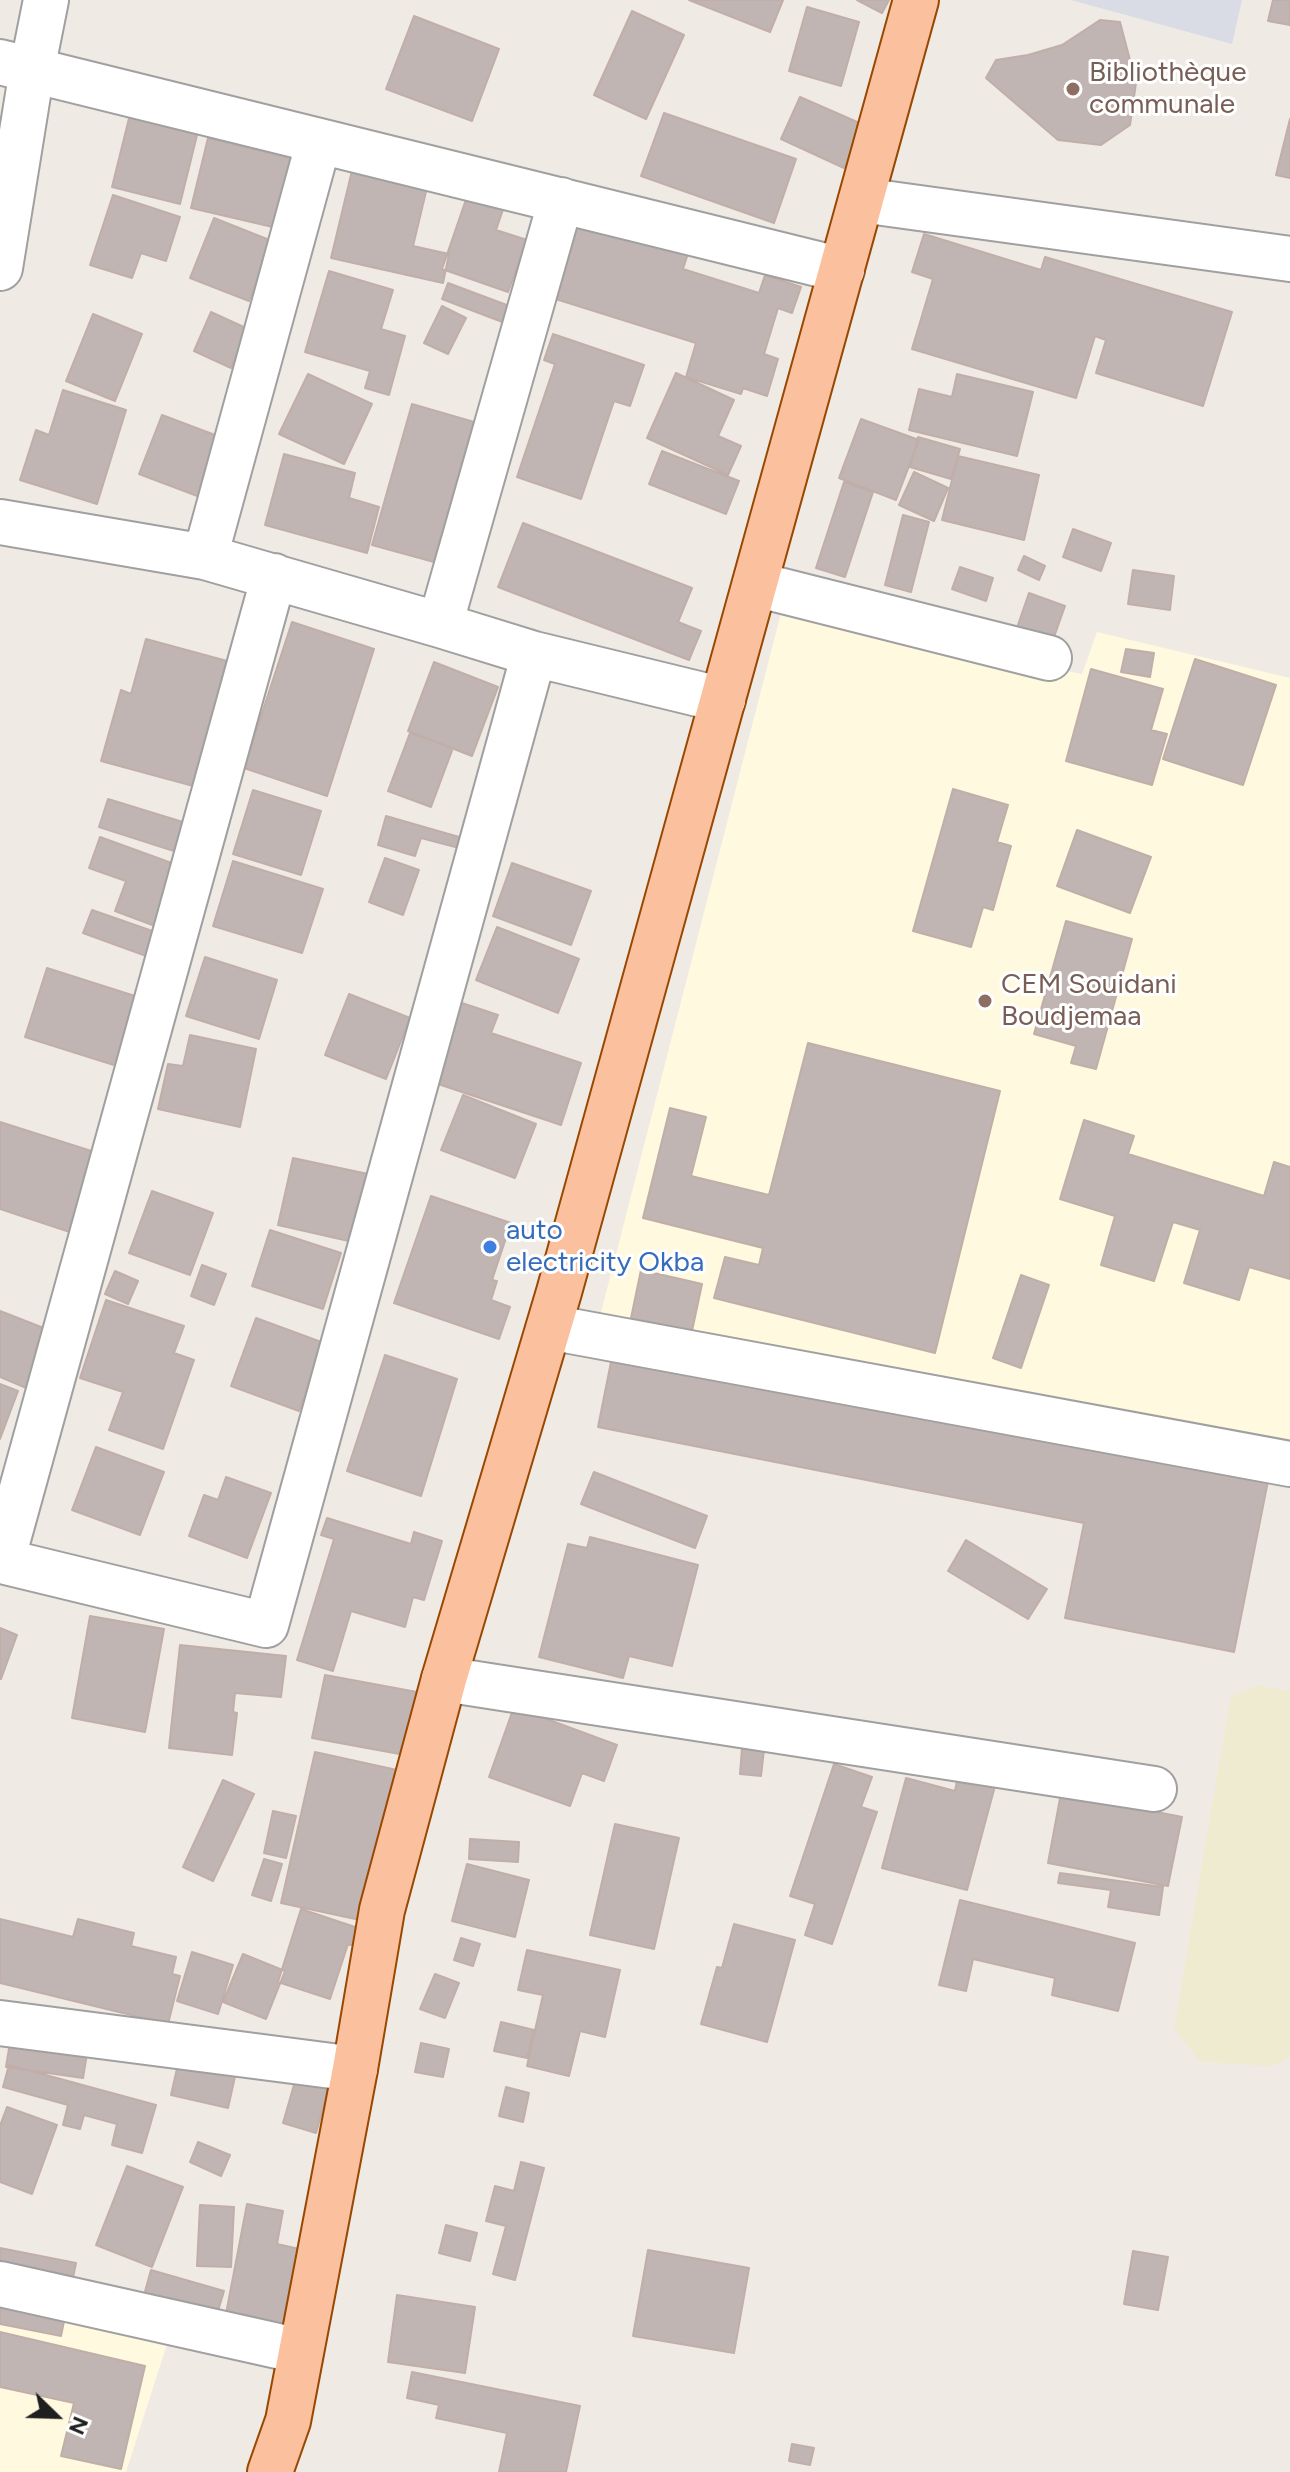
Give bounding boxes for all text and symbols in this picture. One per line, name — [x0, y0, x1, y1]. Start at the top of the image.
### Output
place label: Bibliothèque communale — [1089, 56, 1247, 122]
marker: Bibliothèque communale — [1064, 80, 1082, 98]
place label: CEM Souidani Boudjemaa — [1001, 968, 1177, 1034]
marker: CEM Souidani Boudjemaa — [976, 992, 994, 1010]
place label: auto electricity Okba — [506, 1214, 704, 1280]
marker: auto electricity Okba — [481, 1238, 499, 1256]
north arrow — [16, 2376, 96, 2456]
text: N — [63, 2412, 94, 2439]

